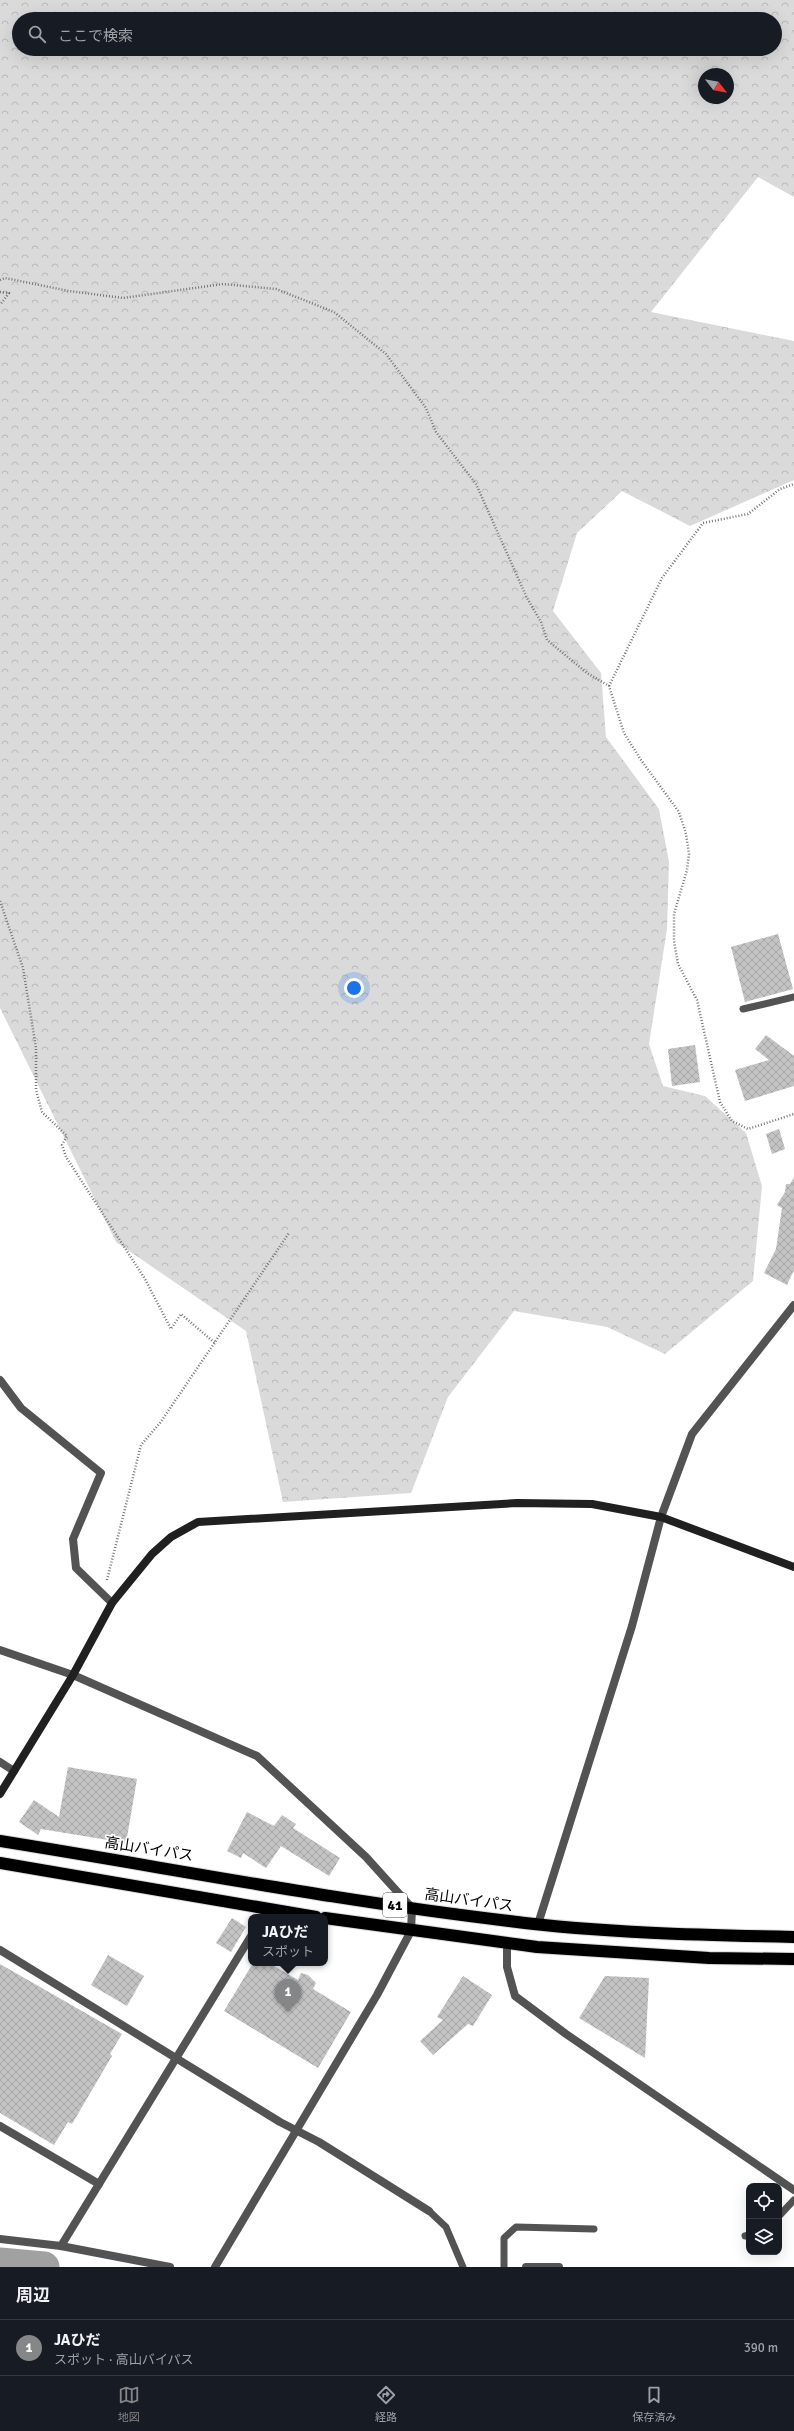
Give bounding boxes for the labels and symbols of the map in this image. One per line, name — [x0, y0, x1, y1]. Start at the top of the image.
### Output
north arrow — [698, 68, 734, 104]
your location — [344, 978, 364, 998]
street label: 高山バイパス — [103, 1833, 195, 1865]
street label: 高山バイパス — [423, 1885, 515, 1915]
road number: 41 — [383, 1893, 407, 1917]
pin: 1 — [275, 1979, 301, 2012]

